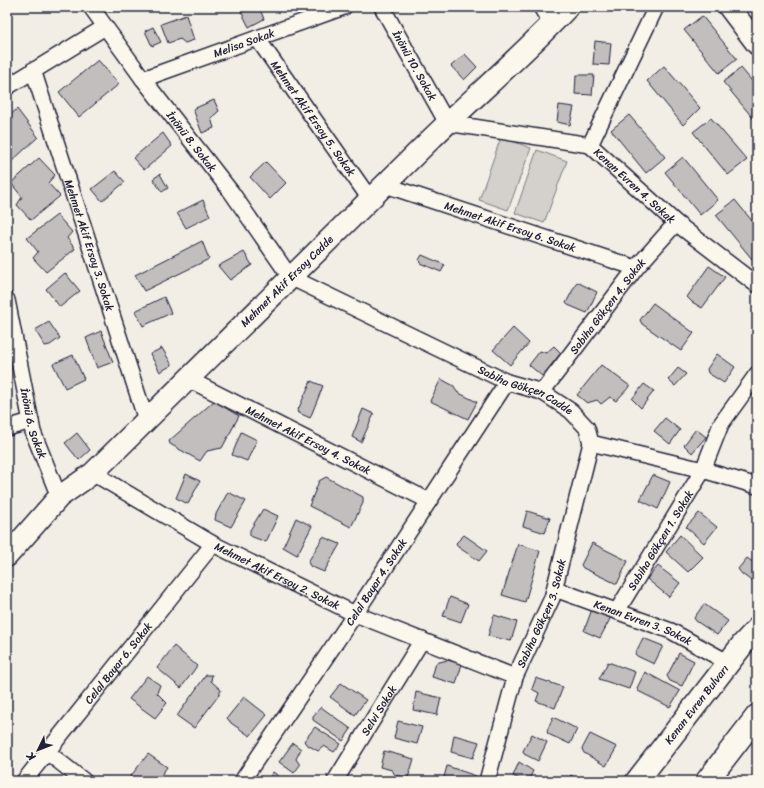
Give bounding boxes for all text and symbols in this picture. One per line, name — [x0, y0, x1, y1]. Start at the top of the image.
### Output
street label: Melisa Sokak — [210, 23, 277, 63]
street label: İnönü 10. Sokak — [387, 26, 442, 104]
street label: Mehmet Akif Ersoy 5. Sokak — [266, 56, 361, 180]
street label: İnönü 8. Sokak — [161, 106, 222, 176]
street label: Kenan Evren 4. Sokak — [589, 143, 680, 228]
street label: Mehmet Akif Ersoy 3. Sokak — [59, 177, 120, 314]
street label: Mehmet Akif Ersoy 6. Sokak — [442, 196, 579, 257]
street label: Mehmet Akif Ersoy Cadde — [236, 230, 338, 332]
street label: Sabiha Gökçen 4. Sokak — [564, 254, 650, 358]
street label: Sabiha Gökçen Cadde — [475, 360, 578, 420]
street label: İnönü 6. Sokak — [15, 385, 52, 462]
street label: Mehmet Akif Ersoy 4. Sokak — [242, 400, 375, 480]
street label: Sabiha Gökçen 1. Sokak — [622, 486, 698, 594]
street label: Celal Bayar 4. Sokak — [340, 534, 412, 629]
street label: Mehmet Akif Ersoy 2. Sokak — [211, 537, 343, 615]
street label: Sabiha Gökçen 3. Sokak — [511, 557, 571, 671]
street label: Kenan Evren 3. Sokak — [591, 594, 696, 650]
street label: Celal Bayar 6. Sokak — [79, 618, 157, 708]
street label: Kenan Evren Bulvarı — [659, 660, 733, 748]
street label: Selvi Sokak — [356, 681, 402, 739]
north arrow — [18, 730, 58, 770]
text: K — [21, 747, 41, 766]

